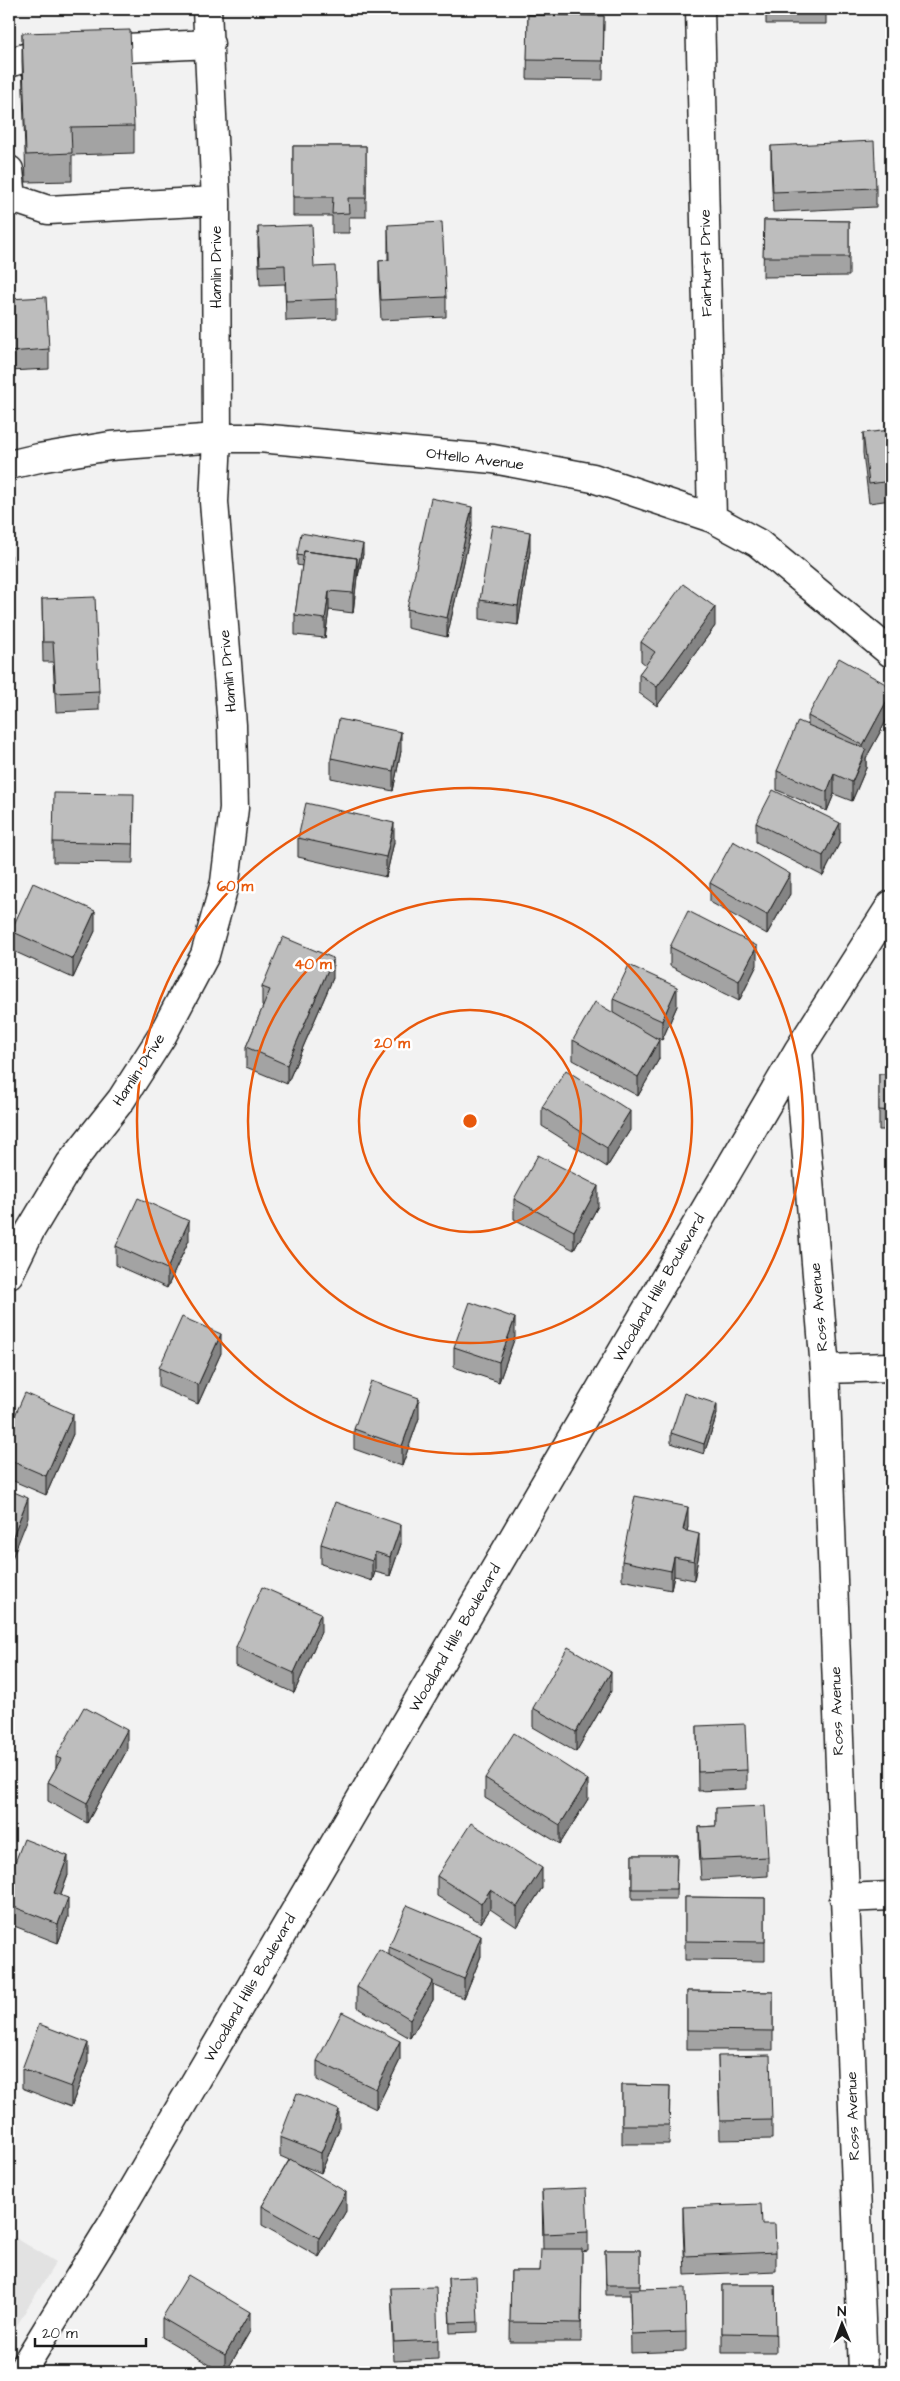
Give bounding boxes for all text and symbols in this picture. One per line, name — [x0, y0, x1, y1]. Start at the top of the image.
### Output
street label: Fairhurst Drive — [695, 209, 717, 317]
street label: Hamlin Drive — [206, 226, 227, 308]
street label: Ottello Avenue — [425, 443, 525, 475]
street label: Hamlin Drive — [214, 629, 242, 713]
text: 60 m — [217, 876, 254, 897]
text: 40 m — [294, 954, 332, 975]
street label: Hamlin Drive — [108, 1030, 170, 1110]
text: 20 m — [373, 1033, 410, 1054]
centre of rings — [461, 1112, 479, 1130]
street label: Woodland Hills Boulevard — [608, 1210, 710, 1366]
street label: Ross Avenue — [805, 1262, 833, 1352]
street label: Woodland Hills Boulevard — [404, 1560, 506, 1716]
street label: Ross Avenue — [825, 1666, 849, 1756]
street label: Woodland Hills Boulevard — [199, 1910, 301, 2066]
street label: Ross Avenue — [841, 2071, 865, 2161]
north arrow — [818, 2298, 868, 2348]
text: N — [837, 2302, 847, 2322]
scale bar — [35, 2316, 146, 2348]
text: 20 m — [42, 2323, 78, 2344]

